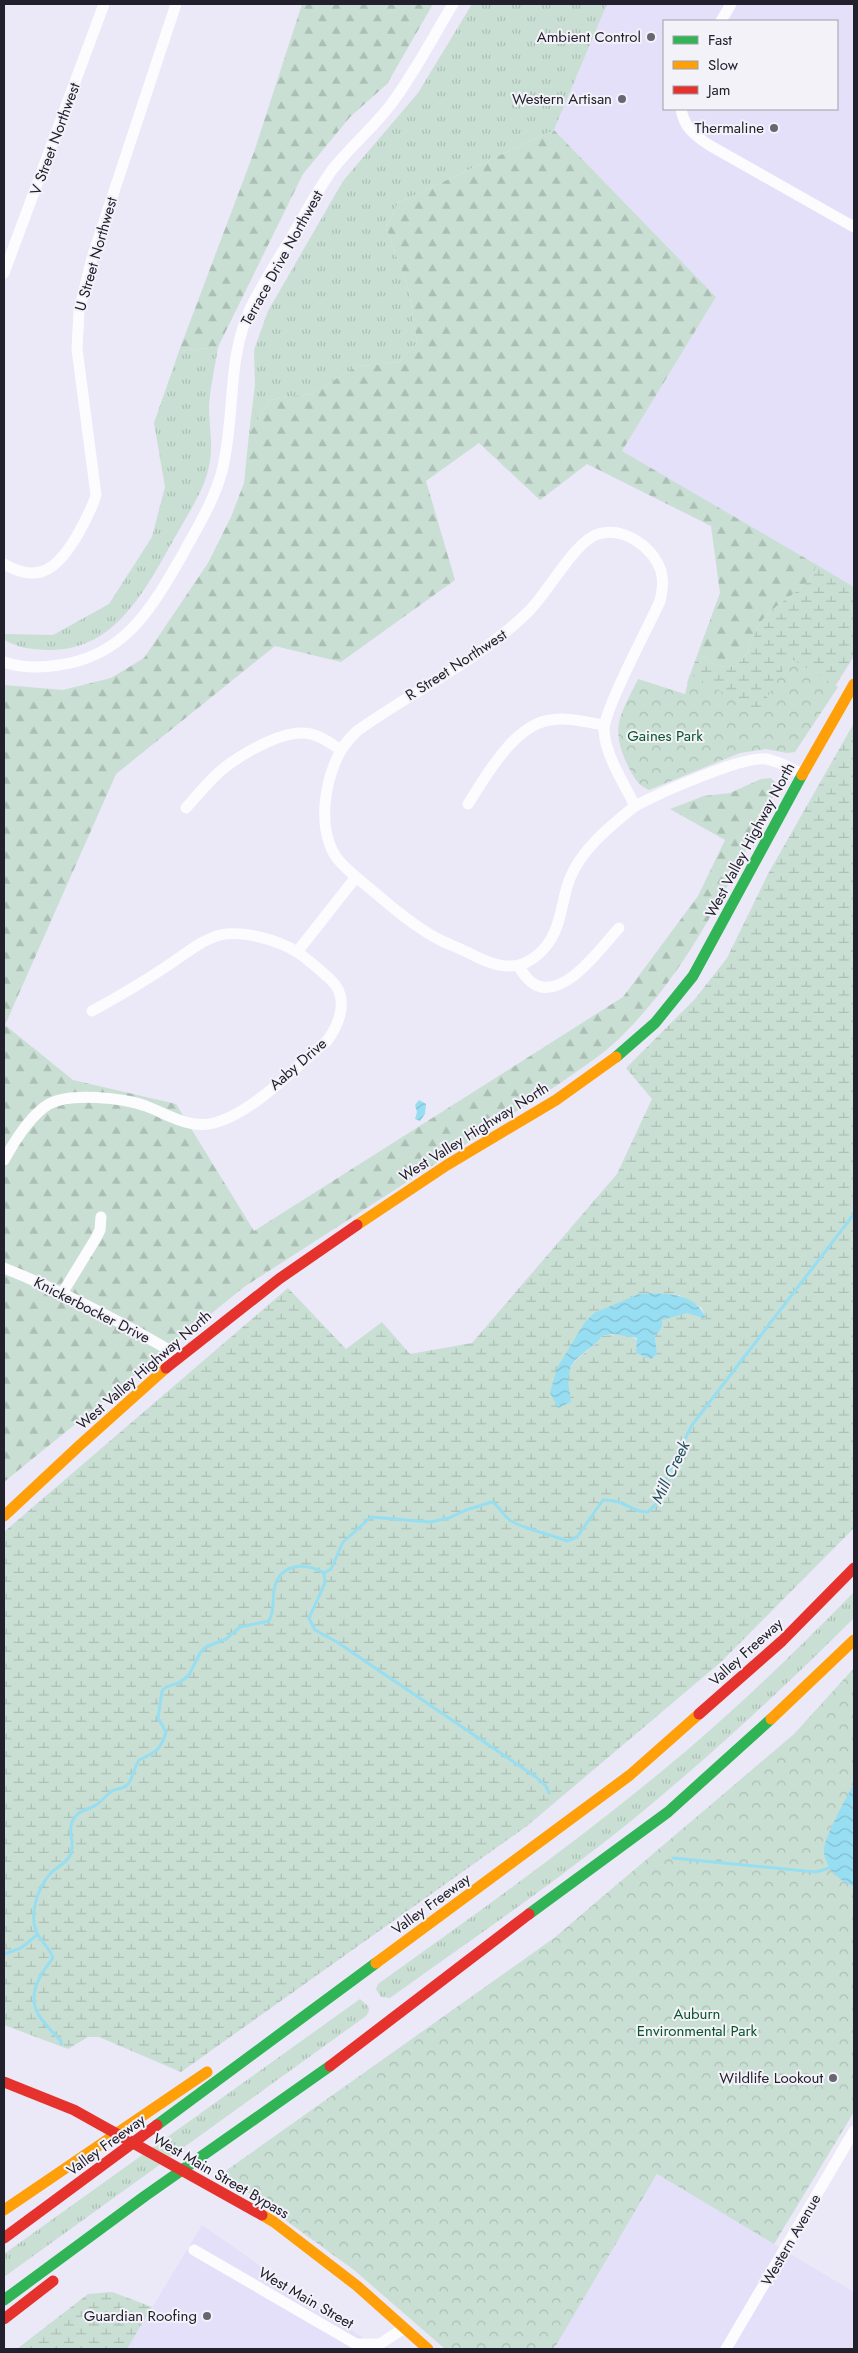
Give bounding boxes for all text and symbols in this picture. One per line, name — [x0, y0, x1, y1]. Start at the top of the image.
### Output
legend — [663, 20, 838, 110]
place label: Ambient Control — [537, 26, 641, 48]
text: Fast — [708, 29, 732, 51]
marker: Ambient Control — [645, 31, 657, 43]
text: Slow — [708, 54, 739, 76]
street label: V Street Northwest — [24, 79, 86, 198]
text: Jam — [706, 79, 731, 101]
place label: Western Artisan — [512, 88, 612, 110]
marker: Western Artisan — [616, 93, 628, 105]
place label: Thermaline — [694, 117, 764, 139]
marker: Thermaline — [768, 122, 780, 134]
street label: Terrace Drive Northwest — [236, 186, 329, 330]
street label: U Street Northwest — [69, 194, 123, 314]
street label: R Street Northwest — [401, 624, 511, 706]
park label: Gaines Park — [627, 725, 703, 747]
street label: West Valley Highway North — [700, 759, 800, 921]
street label: Aaby Drive — [264, 1033, 332, 1095]
street label: West Valley Highway North — [395, 1077, 553, 1187]
street label: Knickerbocker Drive — [30, 1271, 154, 1349]
street label: West Valley Highway North — [72, 1305, 216, 1435]
water label: Mill Creek — [645, 1436, 696, 1507]
street label: Valley Freeway — [704, 1613, 788, 1691]
street label: Valley Freeway — [387, 1868, 475, 1940]
park label: Auburn Environmental Park — [637, 2003, 758, 2042]
place label: Wildlife Lookout — [719, 2067, 823, 2089]
marker: Wildlife Lookout — [827, 2072, 839, 2084]
street label: Valley Freeway — [62, 2109, 150, 2181]
street label: West Main Street Bypass — [149, 2128, 293, 2224]
street label: Western Avenue — [756, 2190, 826, 2290]
street label: West Main Street — [254, 2262, 358, 2334]
place label: Guardian Roofing — [84, 2305, 197, 2327]
marker: Guardian Roofing — [201, 2310, 213, 2322]

